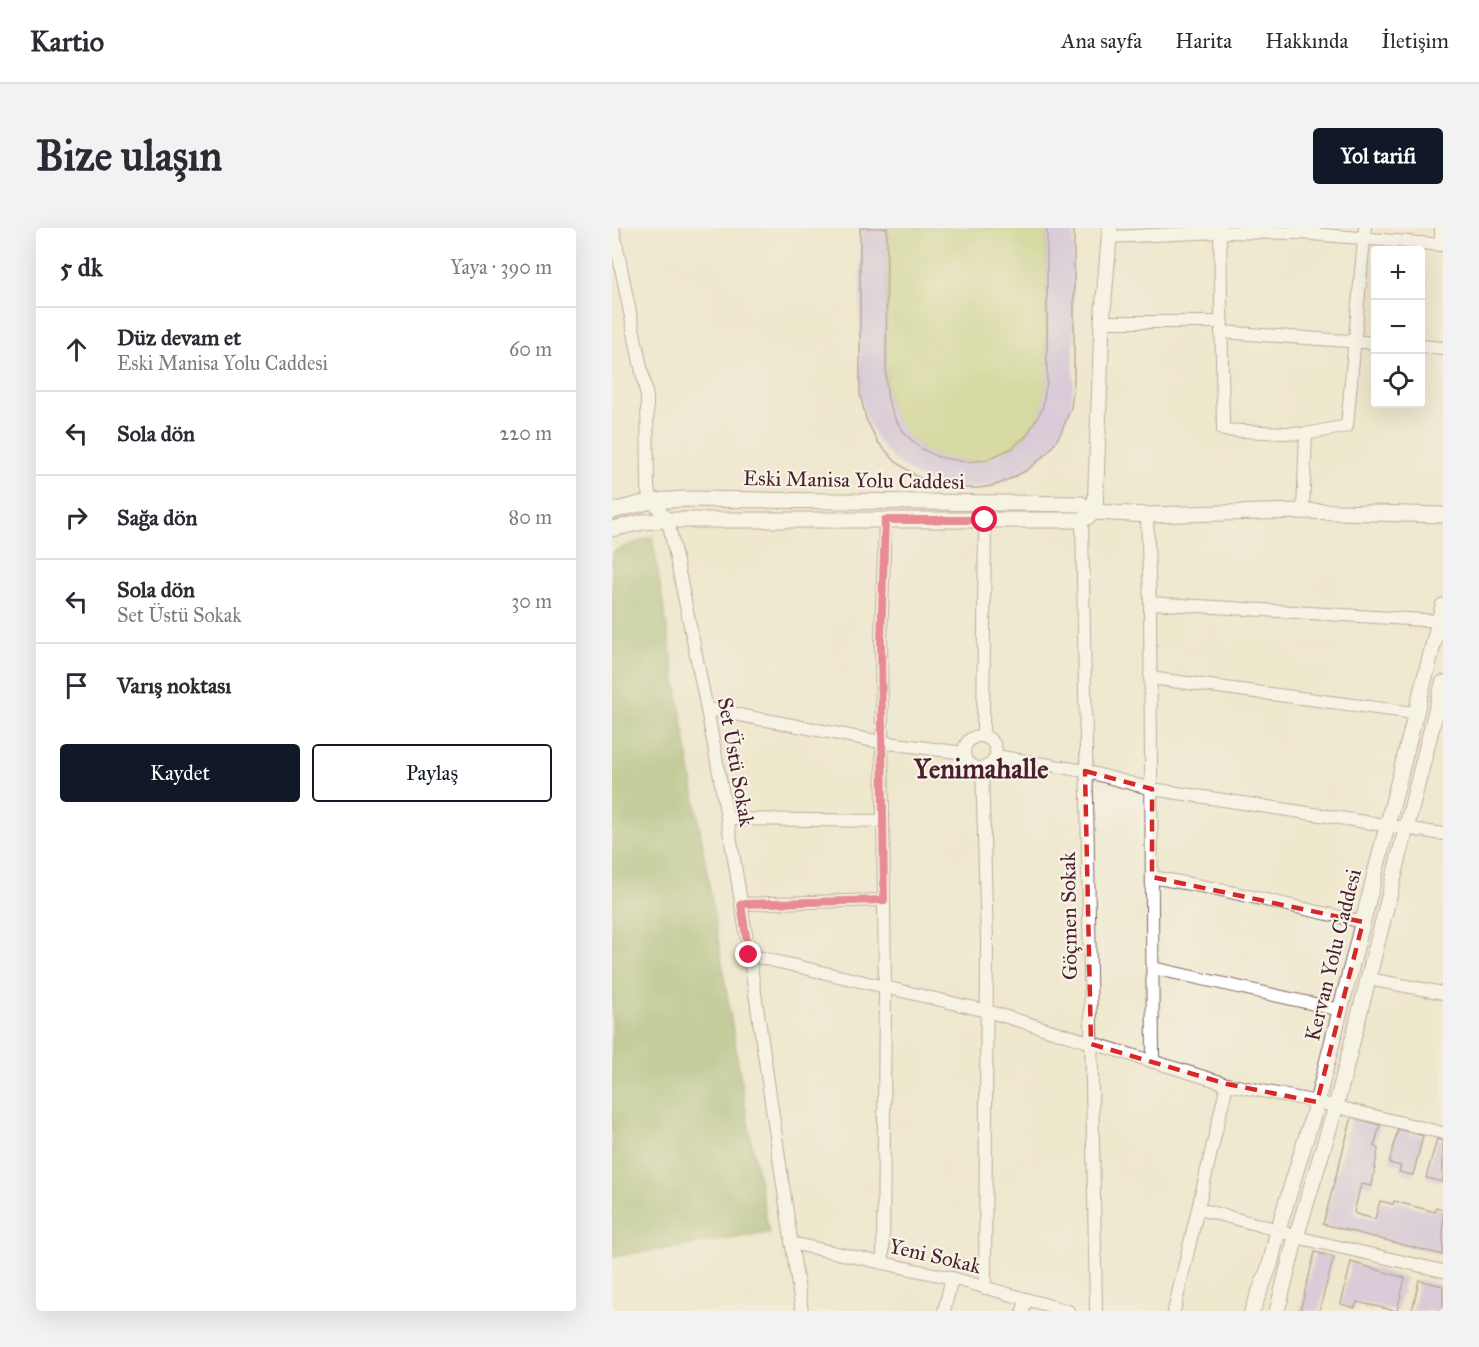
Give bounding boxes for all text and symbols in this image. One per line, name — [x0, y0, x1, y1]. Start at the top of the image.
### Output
text: Kartio — [30, 24, 104, 59]
text: Ana sayfa — [1061, 28, 1142, 54]
text: Harita — [1175, 28, 1232, 54]
text: Hakkında — [1265, 28, 1348, 54]
text: İletişim — [1381, 28, 1449, 54]
button: Yol tarifi — [1313, 128, 1443, 184]
text: Bize ulaşın — [36, 130, 222, 182]
map controls — [1371, 246, 1425, 408]
button: + — [1371, 246, 1425, 300]
text: 5 dk — [60, 251, 103, 283]
text: Yaya · 390 m — [450, 255, 552, 279]
button: − — [1371, 300, 1425, 354]
text: Düz devam et — [117, 324, 241, 351]
icon: ahead — [60, 333, 93, 366]
text: 60 m — [509, 337, 552, 361]
text: Eski Manisa Yolu Caddesi — [117, 351, 328, 375]
button: locate — [1371, 354, 1425, 408]
icon: left — [60, 417, 93, 450]
text: Sola dön — [117, 420, 195, 447]
text: 220 m — [500, 421, 552, 445]
street label: Eski Manisa Yolu Caddesi — [743, 465, 965, 495]
icon: right — [60, 501, 93, 534]
text: Sağa dön — [117, 504, 197, 531]
text: 80 m — [509, 505, 552, 529]
route start — [971, 506, 997, 532]
text: Sola dön — [117, 576, 195, 603]
icon: left — [60, 585, 93, 618]
text: 30 m — [511, 589, 552, 613]
text: Set Üstü Sokak — [117, 603, 242, 627]
icon: arrive — [60, 669, 93, 702]
text: Varış noktası — [117, 672, 231, 699]
street label: Set Üstü Sokak — [712, 695, 760, 829]
button: Kaydet — [60, 744, 300, 802]
button: Paylaş — [312, 744, 552, 802]
district label: Yenimahalle — [913, 752, 1048, 785]
street label: Göçmen Sokak — [1055, 851, 1083, 980]
street label: Kervan Yolu Caddesi — [1299, 866, 1367, 1044]
route end — [735, 941, 761, 967]
street label: Yeni Sokak — [887, 1233, 984, 1279]

